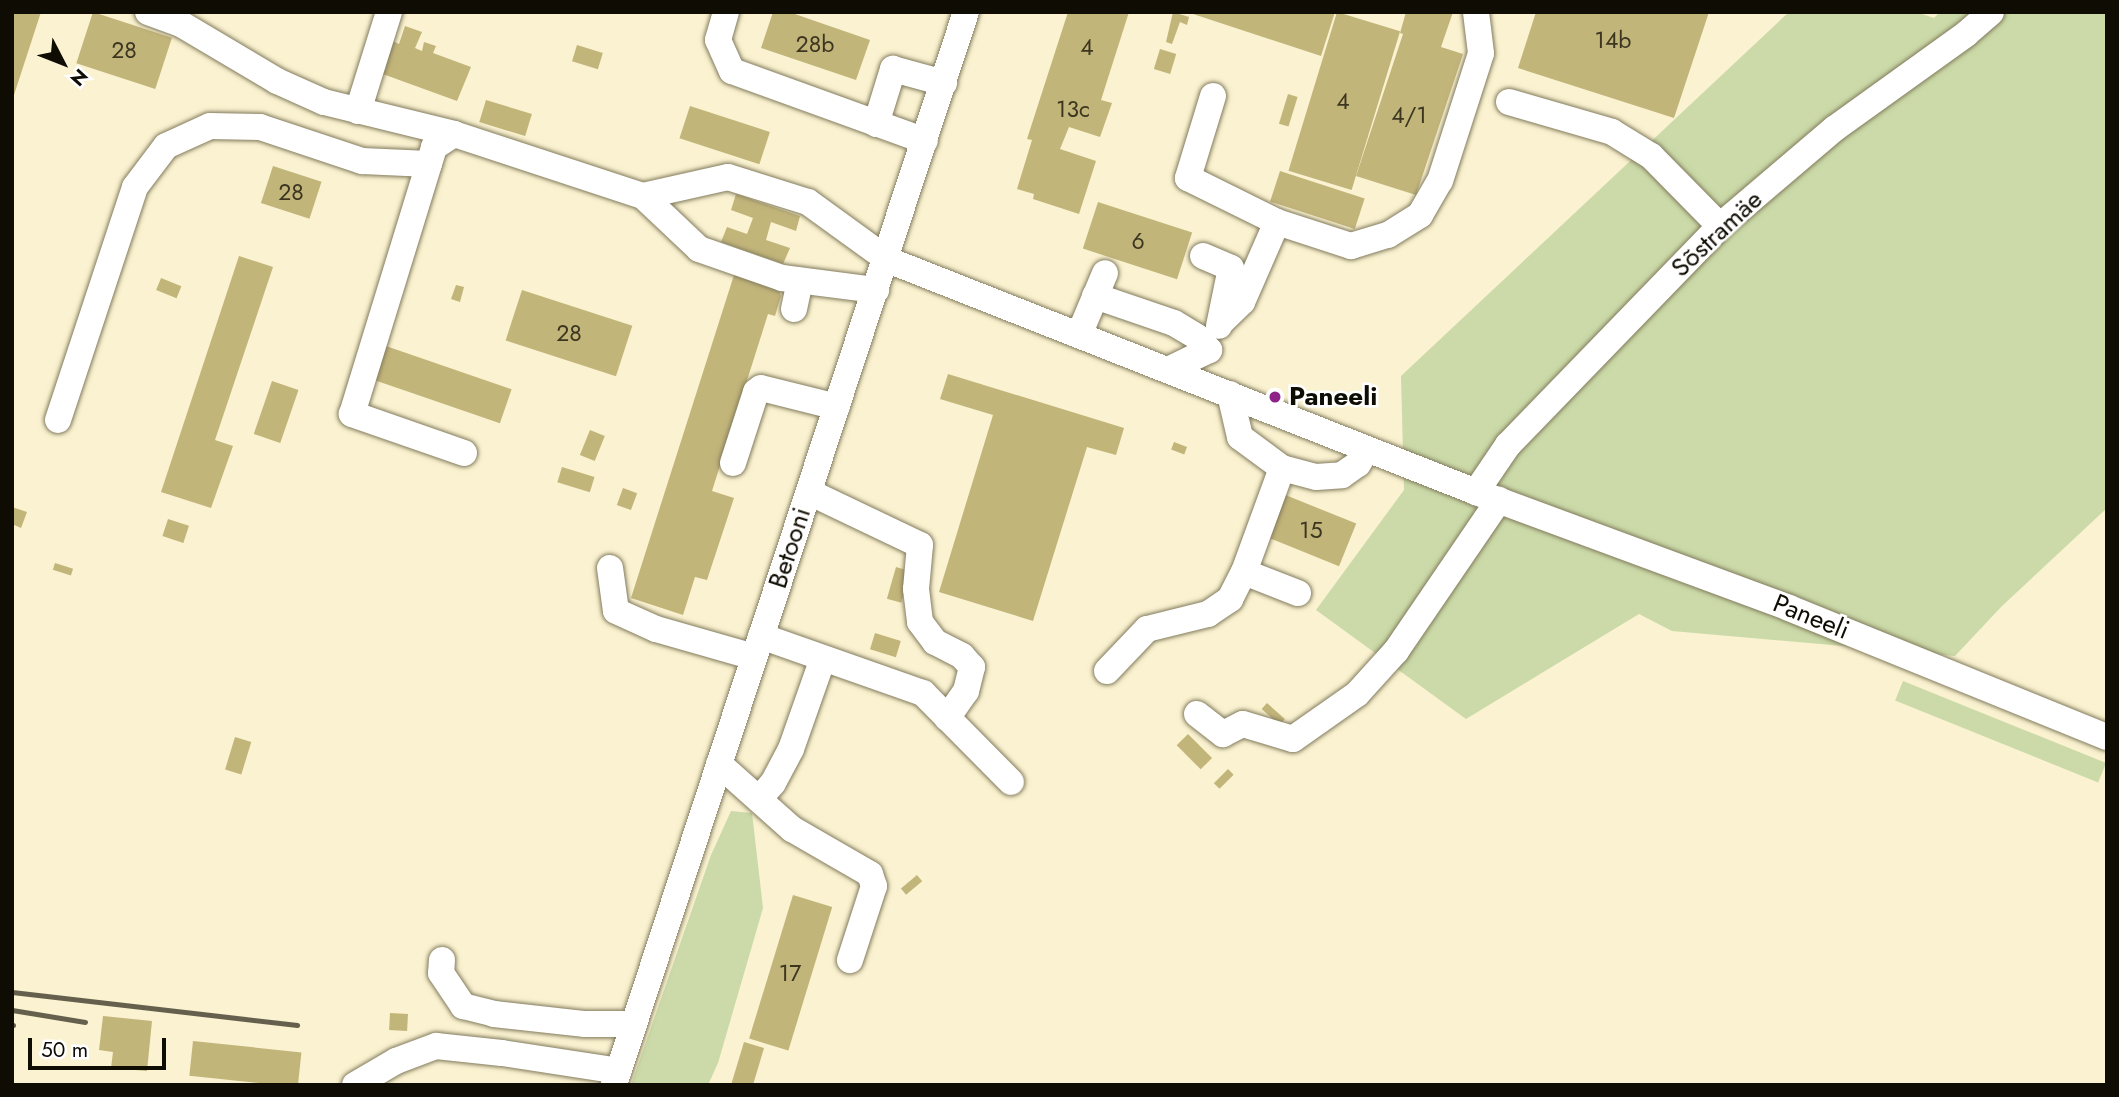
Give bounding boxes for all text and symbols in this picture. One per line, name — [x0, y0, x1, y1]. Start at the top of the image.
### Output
house number: 14b — [1595, 26, 1631, 54]
north arrow — [28, 28, 98, 98]
house number: 28b — [796, 30, 834, 58]
house number: 4 — [1080, 33, 1094, 61]
house number: 28 — [111, 36, 137, 64]
text: N — [64, 63, 94, 92]
house number: 4 — [1336, 87, 1350, 115]
house number: 13c — [1056, 95, 1090, 123]
house number: 4/1 — [1391, 101, 1427, 129]
house number: 28 — [278, 178, 304, 206]
street label: Sõstramäe — [1665, 184, 1769, 284]
house number: 6 — [1131, 227, 1145, 255]
house number: 28 — [556, 319, 582, 347]
place label: Paneeli — [1289, 381, 1377, 413]
marker: Paneeli — [1267, 389, 1283, 405]
street label: Betooni — [762, 504, 818, 592]
house number: 15 — [1299, 516, 1323, 544]
street label: Paneeli — [1768, 588, 1854, 646]
house number: 17 — [779, 959, 801, 987]
scale bar — [32, 1024, 170, 1068]
text: 50 m — [41, 1035, 88, 1065]

